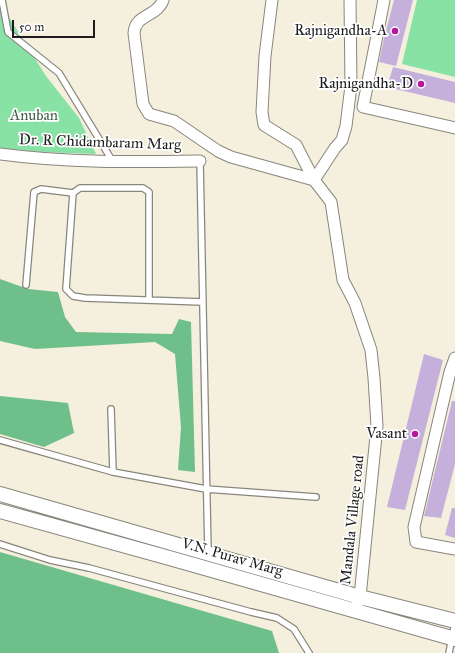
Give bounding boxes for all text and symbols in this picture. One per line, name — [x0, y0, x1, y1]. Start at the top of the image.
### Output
scale bar — [14, 12, 97, 38]
text: 50 m — [19, 20, 44, 34]
place label: Rajnigandha-A — [294, 22, 387, 40]
marker: Rajnigandha-A — [390, 26, 400, 36]
place label: Rajnigandha-D — [319, 75, 413, 93]
marker: Rajnigandha-D — [416, 79, 426, 89]
park label: Anuban — [10, 107, 58, 125]
street label: Dr. R Chidambaram Marg — [19, 131, 181, 155]
place label: Vasant — [366, 425, 407, 443]
marker: Vasant — [410, 429, 420, 439]
street label: Mandala Village road — [337, 454, 369, 586]
street label: V.N. Purav Marg — [179, 535, 285, 581]

